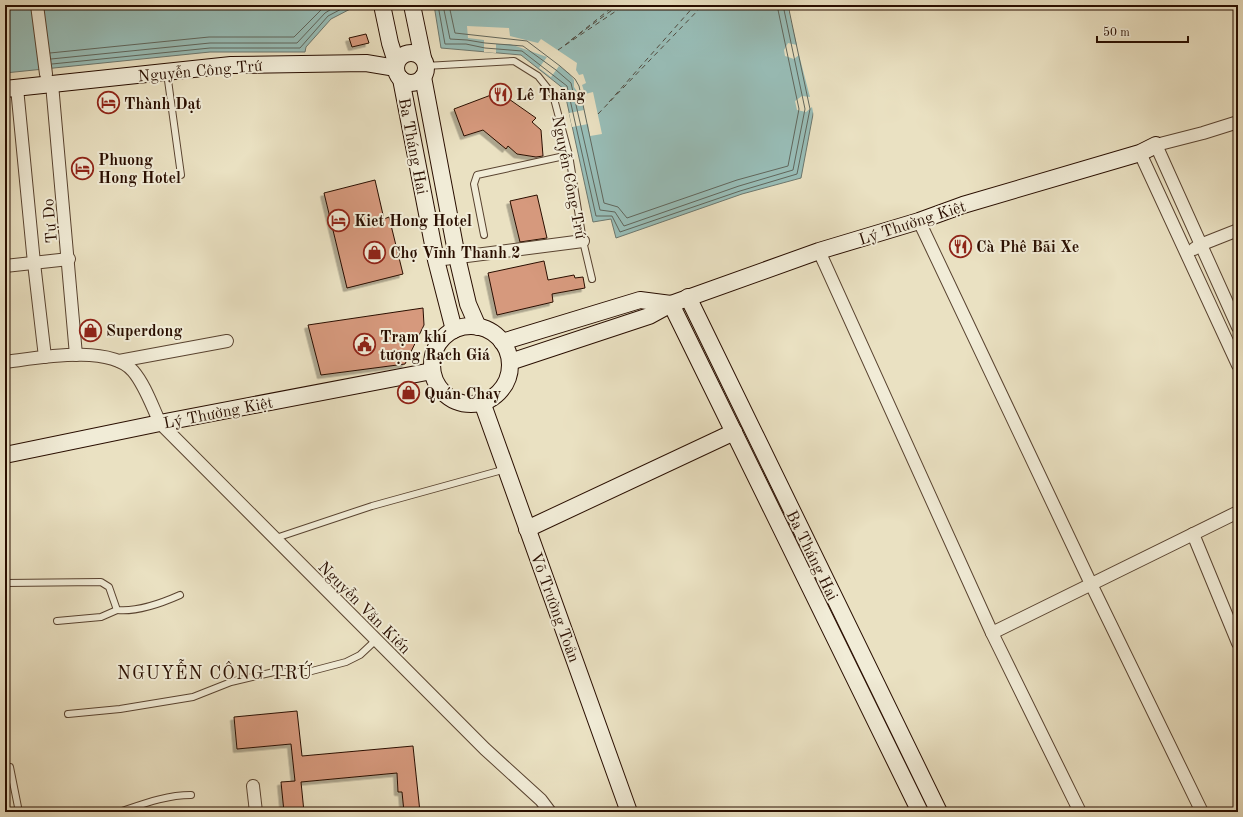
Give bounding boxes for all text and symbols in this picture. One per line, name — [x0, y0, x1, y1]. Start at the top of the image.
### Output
scale bar — [1097, 18, 1188, 44]
text: 50 m — [1103, 26, 1130, 39]
street label: Nguyễn Công Trứ — [137, 56, 264, 85]
restaurant icon: Lê Thāng — [487, 81, 513, 107]
place label: Lê Thāng — [516, 88, 585, 104]
hotel icon: Thành Dạt — [95, 90, 121, 116]
place label: Thành Dạt — [124, 97, 202, 113]
street label: Ba Tháng Hai — [395, 97, 429, 196]
street label: Nguyễn Công Trứ — [548, 114, 591, 241]
place label: Phuong Hong Hotel — [98, 153, 181, 187]
hotel icon: Phuong Hong Hotel — [70, 155, 96, 181]
street label: Tự Do — [41, 198, 61, 244]
street label: Lý Thường Kiệt — [857, 199, 968, 249]
hotel icon: Kiet Hong Hotel — [326, 207, 352, 233]
place label: Kiet Hong Hotel — [354, 214, 472, 230]
restaurant icon: Cà Phê Bãi Xe — [947, 233, 973, 259]
shop icon: Chợ Vĩnh Thanh 2 — [361, 239, 387, 265]
place label: Cà Phê Bãi Xe — [976, 240, 1079, 256]
place label: Chợ Vĩnh Thanh 2 — [390, 246, 521, 262]
shop icon: Superdong — [77, 317, 103, 343]
place label: Superdong — [106, 324, 182, 340]
place label: Trạm khí tượng Rạch Giá — [380, 330, 490, 364]
public building icon: Trạm khí tượng Rạch Giá — [351, 332, 377, 358]
shop icon: Quán Chay — [395, 380, 421, 406]
place label: Quán Chay — [424, 387, 501, 403]
street label: Lý Thường Kiệt — [162, 395, 275, 432]
street label: Ba Tháng Hai — [783, 508, 840, 603]
street label: Võ Trường Toản — [527, 551, 582, 665]
street label: Nguyễn Văn Kiến — [314, 557, 415, 658]
district label: NGUYỄN CÔNG TRỨ — [117, 658, 313, 683]

